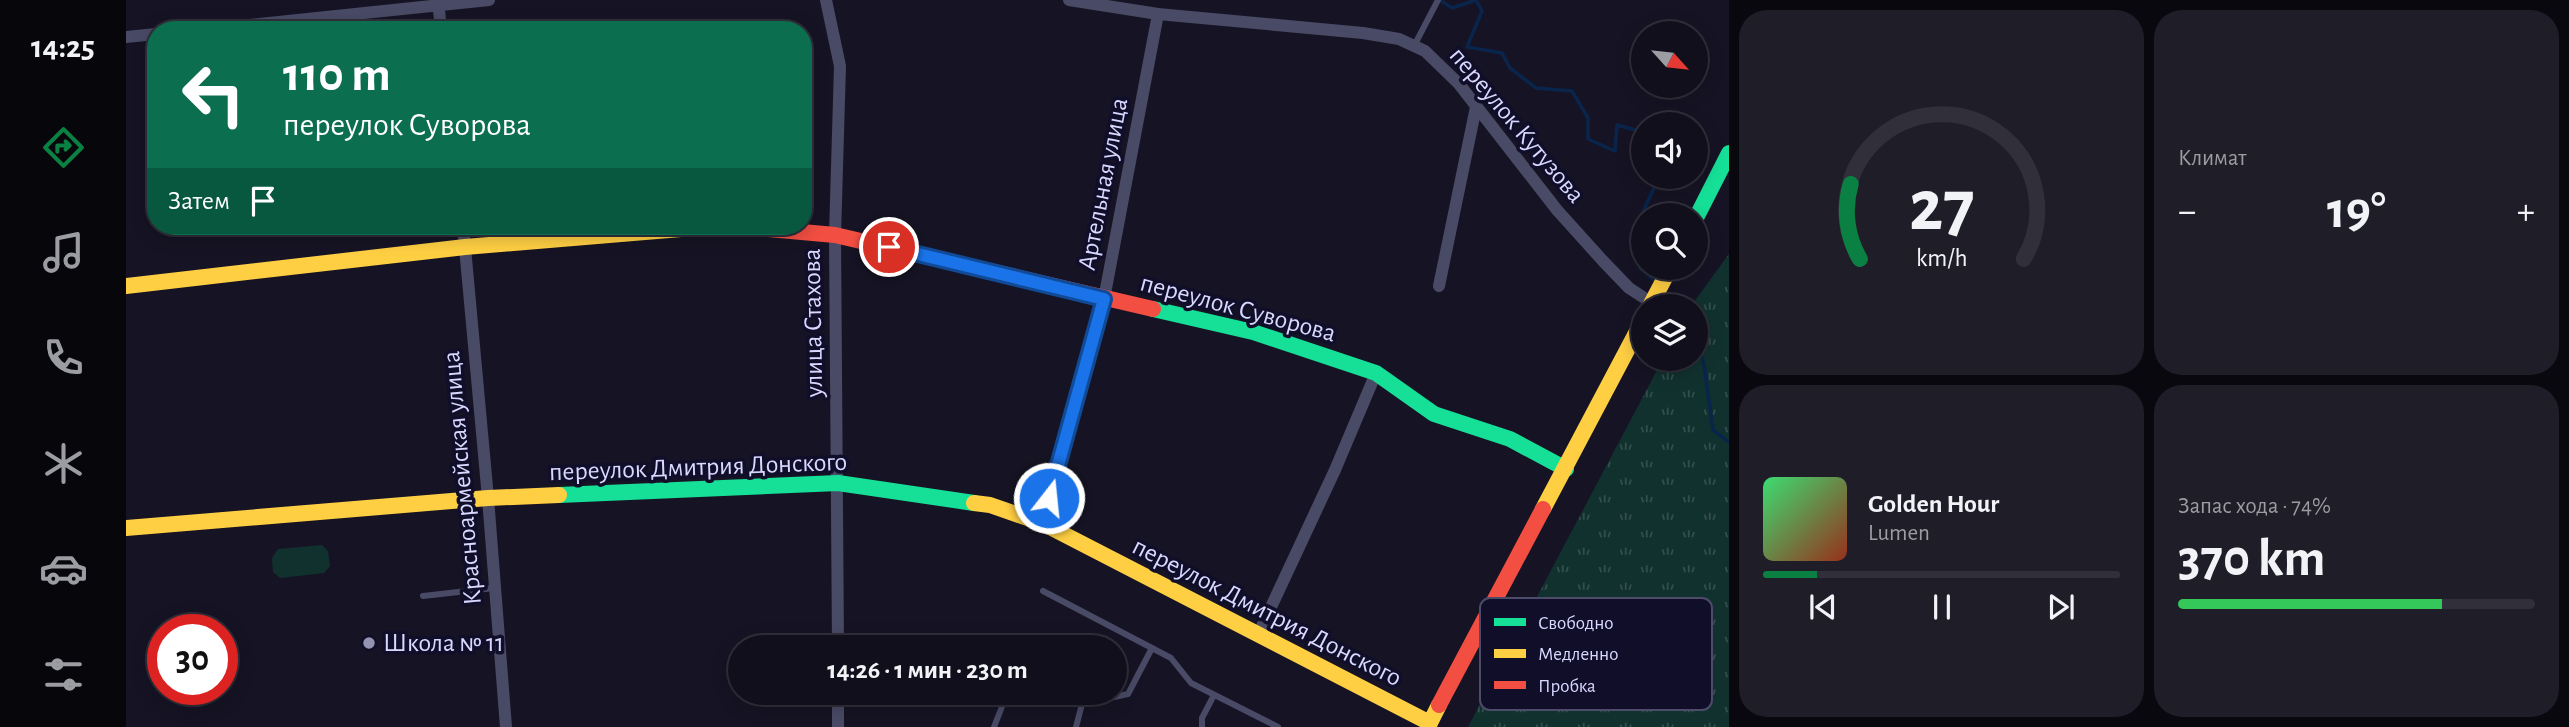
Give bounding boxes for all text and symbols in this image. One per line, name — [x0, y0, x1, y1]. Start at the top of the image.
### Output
north arrow — [1631, 21, 1708, 98]
map controls — [1631, 21, 1708, 371]
text: 14:25 — [31, 31, 95, 63]
street label: переулок Кутузова — [1445, 42, 1590, 208]
icon: left — [168, 49, 259, 140]
text: 110 m — [283, 51, 391, 100]
street label: Артельная улица — [1074, 95, 1133, 273]
text: переулок Суворова — [283, 109, 531, 141]
button: sound — [1631, 112, 1708, 189]
icon: directions — [39, 123, 88, 172]
text: Климат — [2178, 147, 2247, 170]
text: 27 — [1909, 171, 1974, 244]
icon: arrive — [244, 182, 282, 220]
text: 19° — [2327, 185, 2386, 237]
text: Затем — [168, 188, 230, 214]
text: − — [2178, 193, 2196, 231]
text: + — [2517, 193, 2535, 231]
button: search — [1631, 203, 1708, 280]
pin — [859, 217, 919, 277]
icon: music — [39, 228, 88, 277]
icon: arrive — [870, 228, 908, 266]
text: km/h — [1916, 245, 1967, 270]
street label: улица Стахова — [799, 248, 827, 399]
street label: переулок Суворова — [1137, 269, 1339, 347]
button: layers — [1631, 294, 1708, 371]
icon: phone — [39, 333, 88, 382]
street label: Красноармейская улица — [438, 350, 486, 606]
icon: climate — [39, 439, 88, 488]
street label: переулок Дмитрия Донского — [549, 449, 847, 485]
position arrow — [1012, 461, 1086, 535]
text: Golden Hour — [1868, 491, 1999, 517]
text: Запас хода · 74% — [2178, 495, 2331, 518]
text: Lumen — [1868, 522, 1930, 545]
street label: переулок Дмитрия Донского — [1128, 533, 1406, 691]
text: 370 km — [2178, 533, 2326, 585]
icon: car — [39, 544, 88, 593]
icon: previous — [1804, 588, 1842, 626]
icon: pause — [1923, 588, 1961, 626]
icon: next — [2042, 588, 2080, 626]
legend — [1480, 598, 1712, 710]
speed limit sign: 30 — [147, 614, 238, 705]
text: Свободно — [1538, 614, 1614, 633]
place label: Школа № 11 — [383, 630, 504, 656]
marker: Школа № 11 — [361, 635, 377, 651]
text: Медленно — [1538, 645, 1618, 664]
icon: filters — [39, 650, 88, 699]
text: 14:26 · 1 мин · 230 m — [827, 657, 1028, 683]
text: Пробка — [1538, 677, 1596, 696]

